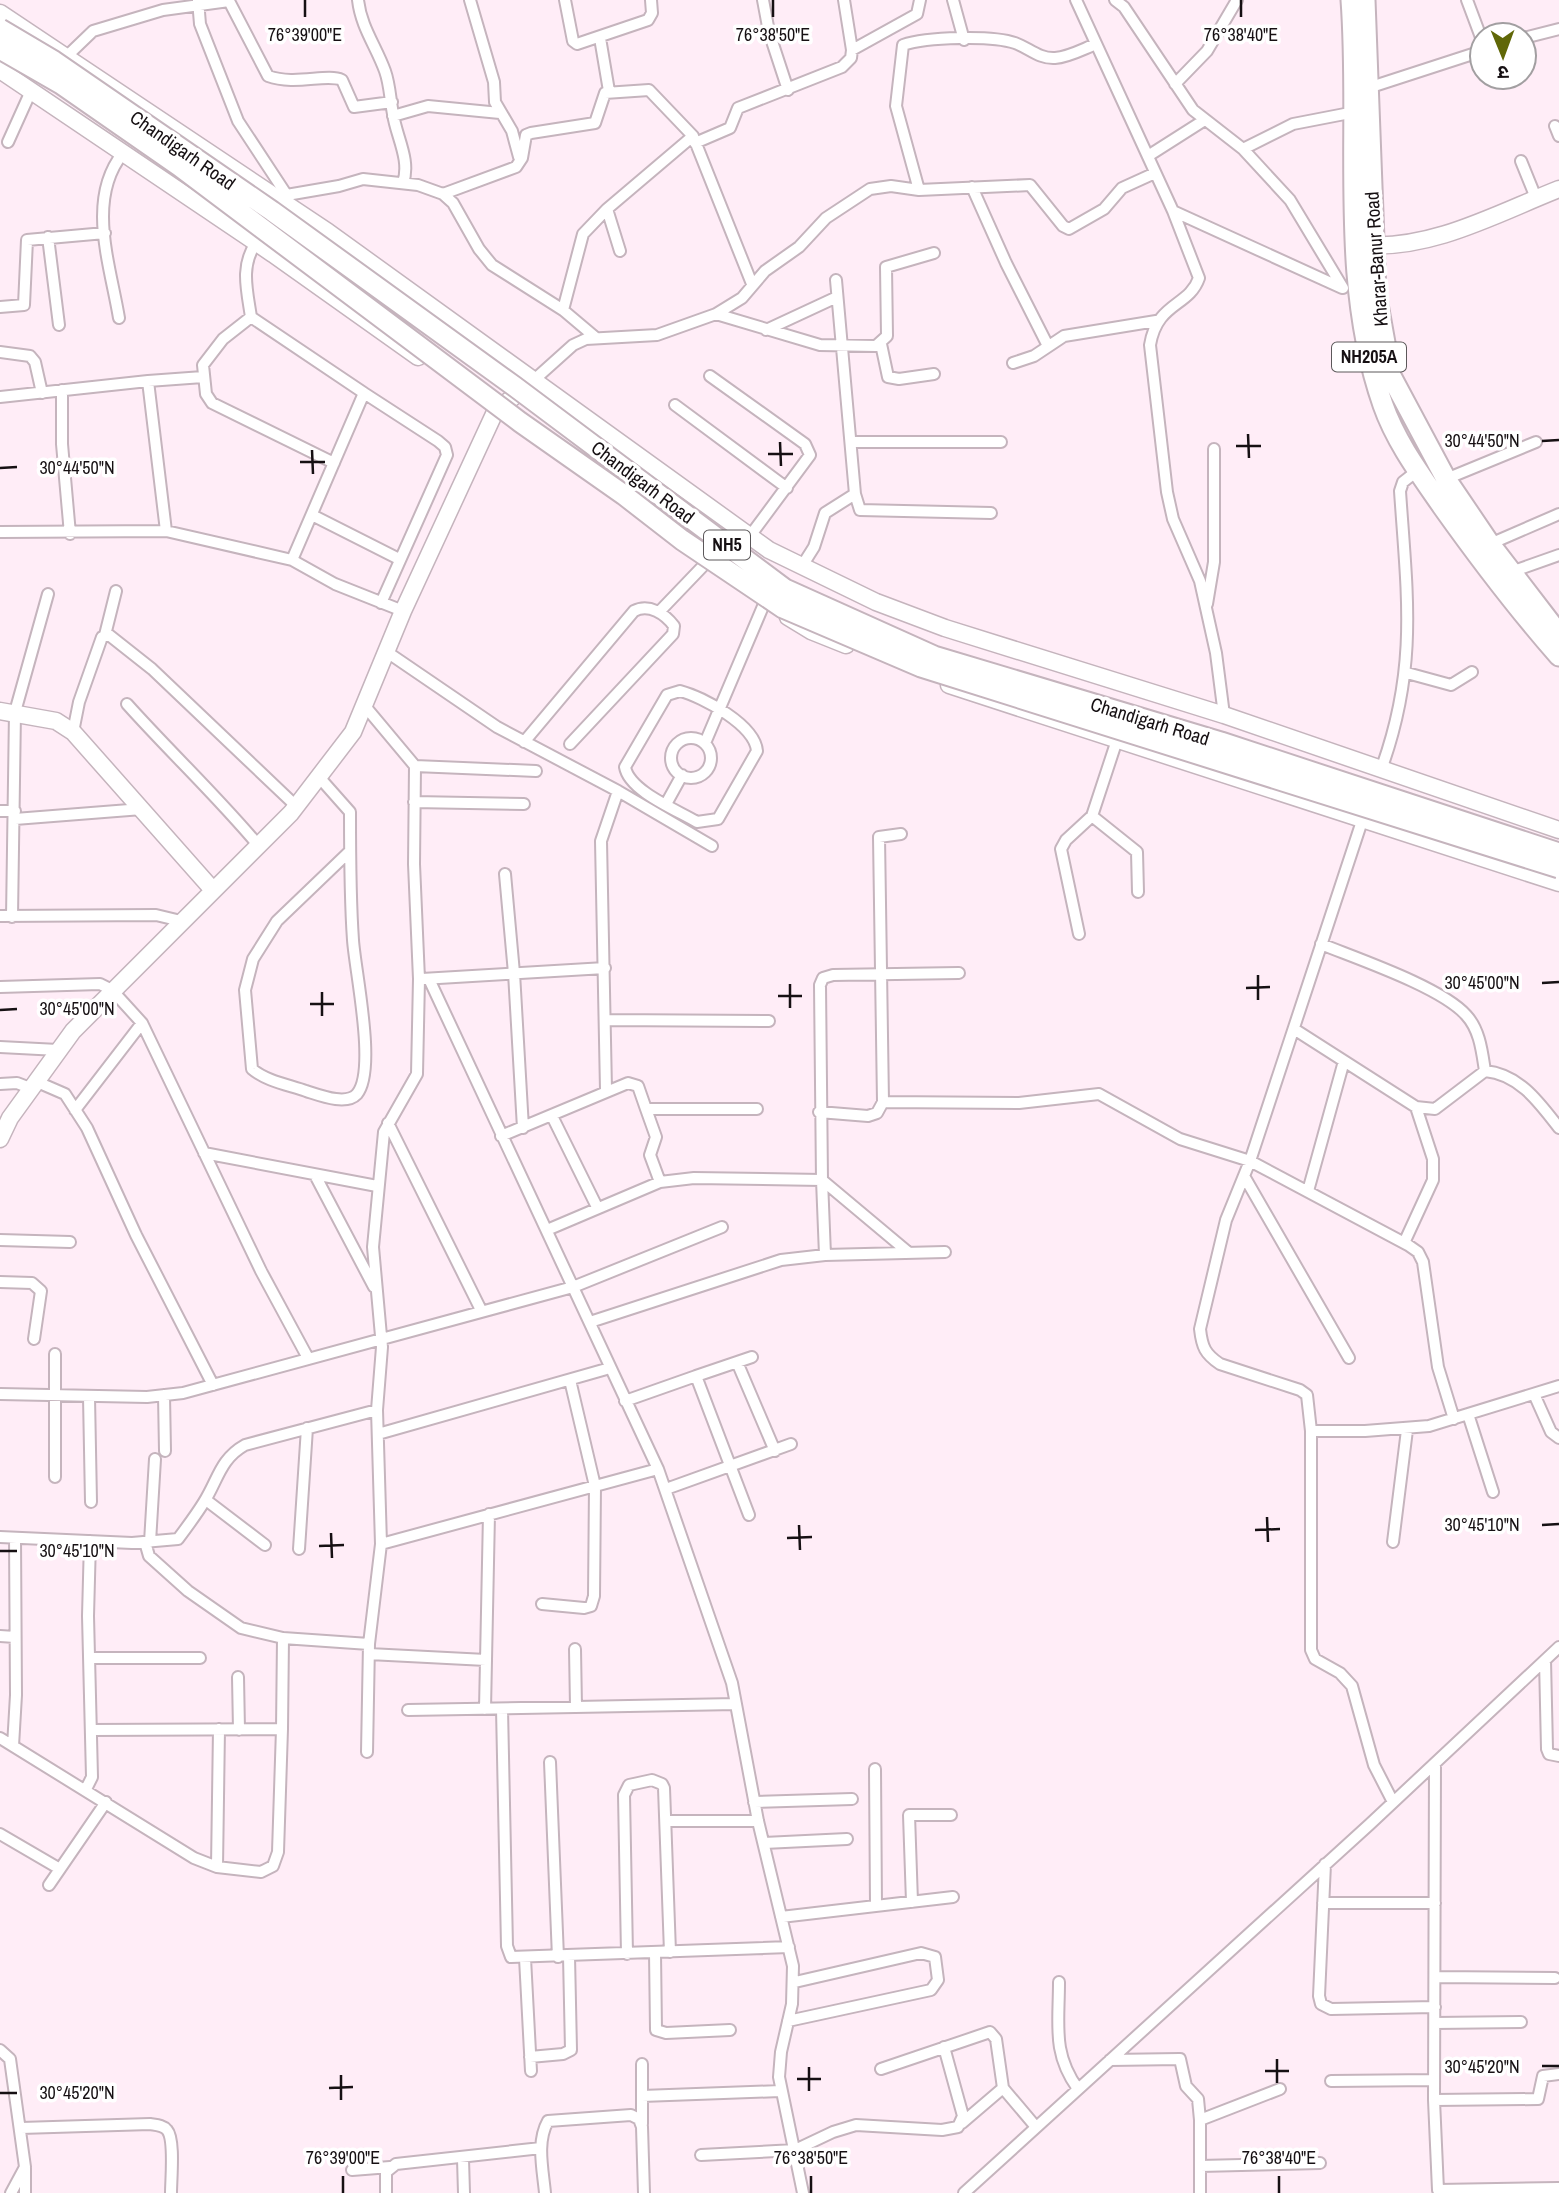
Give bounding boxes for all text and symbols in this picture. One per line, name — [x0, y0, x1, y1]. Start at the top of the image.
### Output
north arrow — [1468, 21, 1538, 91]
text: 76°39'00"E — [268, 22, 342, 47]
text: 76°38'50"E — [736, 22, 810, 47]
text: 76°38'40"E — [1204, 22, 1278, 47]
text: उ — [1497, 60, 1509, 86]
street label: Chandigarh Road — [125, 104, 241, 196]
street label: Kharar-Banur Road — [1358, 191, 1394, 327]
road number: NH205A — [1332, 342, 1406, 372]
text: 30°44'50"N — [1444, 428, 1520, 453]
street label: Chandigarh Road — [586, 435, 700, 529]
text: 30°44'50"N — [39, 455, 115, 480]
road number: NH5 — [704, 530, 750, 560]
street label: Chandigarh Road — [1087, 691, 1213, 751]
text: 30°45'00"N — [1444, 970, 1520, 995]
text: 30°45'00"N — [39, 996, 115, 1021]
text: 30°45'10"N — [1444, 1512, 1520, 1537]
text: 30°45'10"N — [39, 1538, 115, 1563]
text: 30°45'20"N — [1444, 2054, 1520, 2079]
text: 30°45'20"N — [39, 2080, 115, 2105]
text: 76°39'00"E — [306, 2145, 380, 2170]
text: 76°38'50"E — [774, 2145, 848, 2170]
text: 76°38'40"E — [1242, 2145, 1316, 2170]

